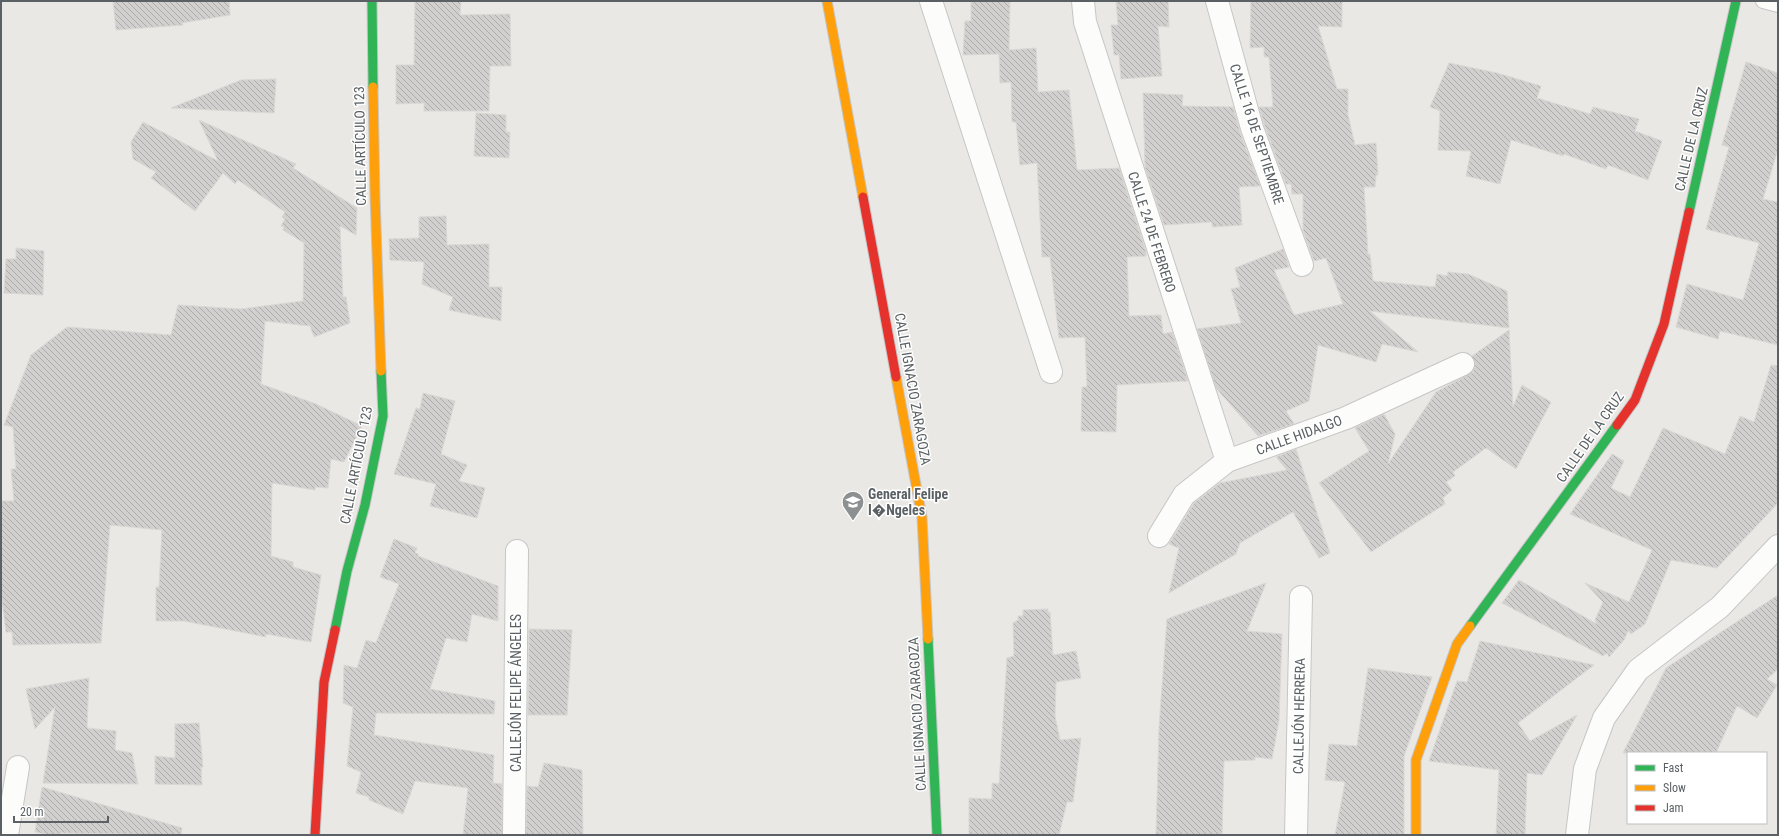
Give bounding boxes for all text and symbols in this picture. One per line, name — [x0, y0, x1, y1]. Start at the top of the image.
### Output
street label: CALLE 16 DE SEPTIEMBRE — [1227, 62, 1287, 206]
street label: CALLE DE LA CRUZ — [1671, 85, 1711, 193]
street label: CALLE ARTÍCULO 123 — [350, 86, 369, 206]
street label: CALLE 24 DE FEBRERO — [1125, 169, 1179, 295]
street label: CALLE IGNACIO ZARAGOZA — [892, 312, 934, 466]
street label: CALLE DE LA CRUZ — [1553, 389, 1627, 485]
street label: CALLE ARTÍCULO 123 — [336, 405, 375, 525]
street label: CALLE HIDALGO — [1254, 412, 1344, 458]
place label: General Felipe I�Ngeles — [868, 486, 948, 519]
school or university icon: General Felipe I�Ngeles — [840, 489, 866, 522]
street label: CALLEJÓN FELIPE ÁNGELES — [507, 614, 524, 772]
street label: CALLE IGNACIO ZARAGOZA — [905, 637, 929, 791]
street label: CALLEJÓN HERRERA — [1289, 658, 1308, 774]
legend — [1627, 752, 1767, 824]
text: Fast — [1663, 761, 1684, 775]
text: Slow — [1663, 781, 1686, 795]
scale bar — [14, 798, 108, 824]
text: Jam — [1663, 801, 1684, 815]
text: 20 m — [20, 805, 44, 819]

